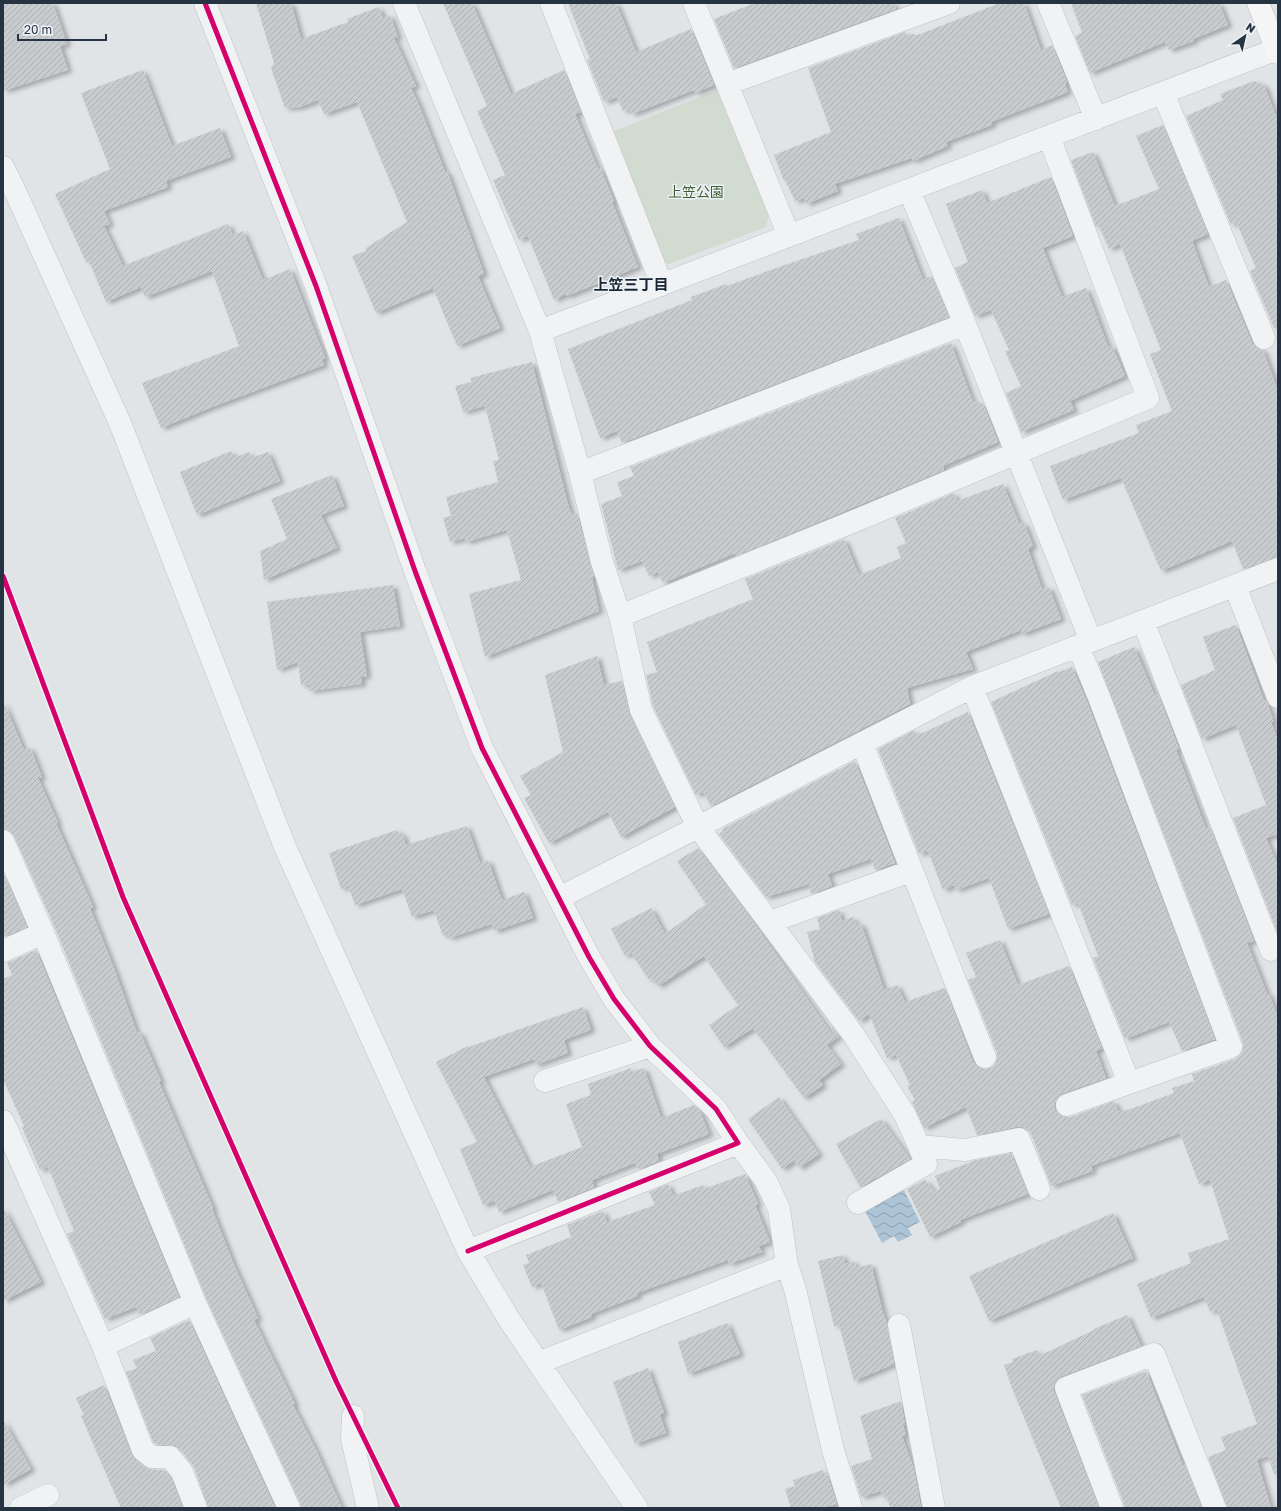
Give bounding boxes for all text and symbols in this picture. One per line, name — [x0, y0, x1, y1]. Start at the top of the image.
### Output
scale bar — [18, 16, 106, 42]
north arrow — [1225, 16, 1265, 56]
text: N — [1244, 20, 1258, 35]
text: 20 m — [24, 22, 52, 37]
park label: 上笠公園 — [668, 183, 724, 200]
district label: 上笠三丁目 — [593, 275, 669, 293]

